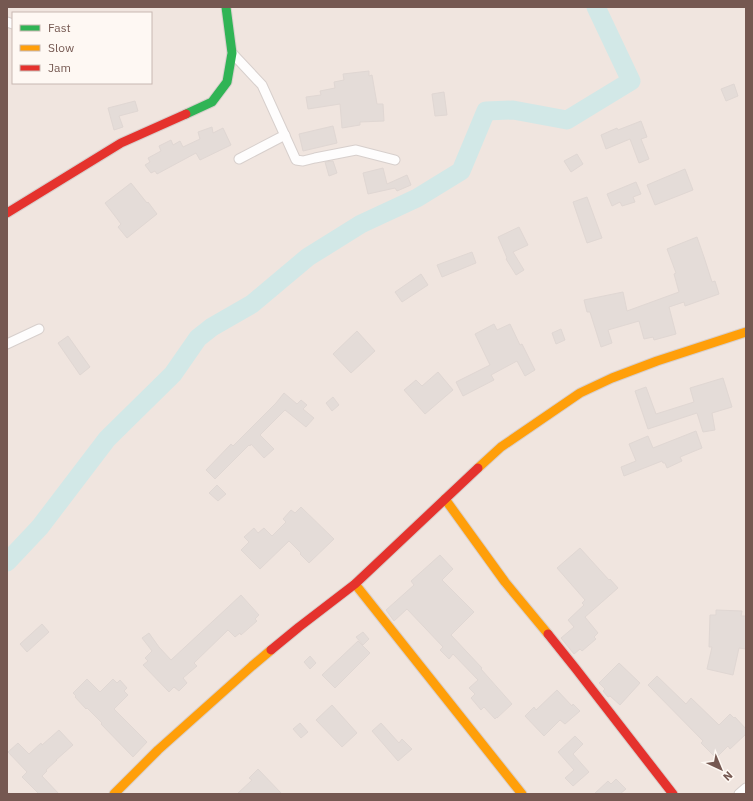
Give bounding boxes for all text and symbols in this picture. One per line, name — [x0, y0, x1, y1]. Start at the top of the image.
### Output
legend — [12, 12, 152, 84]
text: Fast — [48, 20, 71, 35]
text: Slow — [48, 40, 74, 55]
text: Jam — [48, 60, 71, 75]
north arrow — [701, 749, 741, 789]
text: N — [720, 768, 736, 784]

